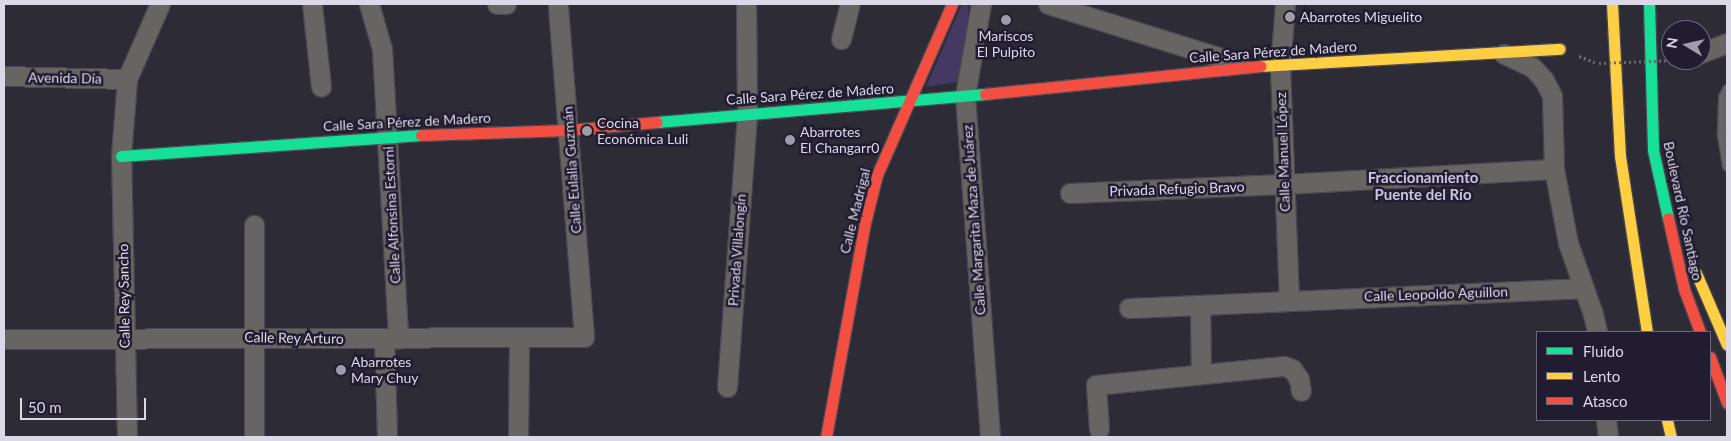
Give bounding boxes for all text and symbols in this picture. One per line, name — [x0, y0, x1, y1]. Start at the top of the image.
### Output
place label: Abarrotes Miguelito — [1300, 9, 1422, 25]
marker: Abarrotes Miguelito — [1284, 11, 1296, 23]
marker: Mariscos El Pulpito — [1000, 14, 1012, 26]
north arrow — [1661, 20, 1711, 70]
place label: Mariscos El Pulpito — [977, 28, 1035, 60]
text: N — [1662, 36, 1681, 49]
street label: Calle Sara Pérez de Madero — [1189, 38, 1357, 66]
street label: Avenida Día — [28, 69, 102, 87]
street label: Calle Sara Pérez de Madero — [726, 80, 894, 108]
street label: Calle Manuel López — [1273, 92, 1293, 212]
street label: Calle Eulalia Guzmán — [559, 106, 585, 234]
street label: Calle Sara Pérez de Madero — [323, 109, 491, 135]
place label: Cocina Económica Luli — [597, 115, 688, 148]
place label: Abarrotes El Changarr0 — [800, 124, 879, 156]
street label: Calle Margarita Maza de Juárez — [959, 124, 989, 316]
marker: Cocina Económica Luli — [581, 125, 593, 137]
marker: Abarrotes El Changarr0 — [784, 134, 796, 146]
street label: Boulevard Río Santiago — [1660, 140, 1706, 282]
street label: Calle Alfonsina Estorni — [380, 146, 404, 284]
street label: Calle Madrigal — [836, 167, 874, 255]
district label: Fraccionamiento Puente del Río — [1368, 168, 1478, 203]
street label: Privada Refugio Bravo — [1109, 178, 1245, 200]
street label: Privada Villalongín — [725, 193, 749, 307]
street label: Calle Rey Sancho — [115, 243, 133, 349]
street label: Calle Leopoldo Aguillon — [1363, 283, 1509, 305]
street label: Calle Rey Arturo — [244, 329, 344, 347]
legend — [1536, 331, 1711, 421]
text: Fluido — [1583, 342, 1624, 360]
place label: Abarrotes Mary Chuy — [351, 354, 419, 387]
marker: Abarrotes Mary Chuy — [335, 364, 347, 376]
text: Lento — [1583, 367, 1620, 385]
scale bar — [22, 388, 149, 420]
text: Atasco — [1583, 392, 1628, 410]
text: 50 m — [28, 398, 62, 416]

